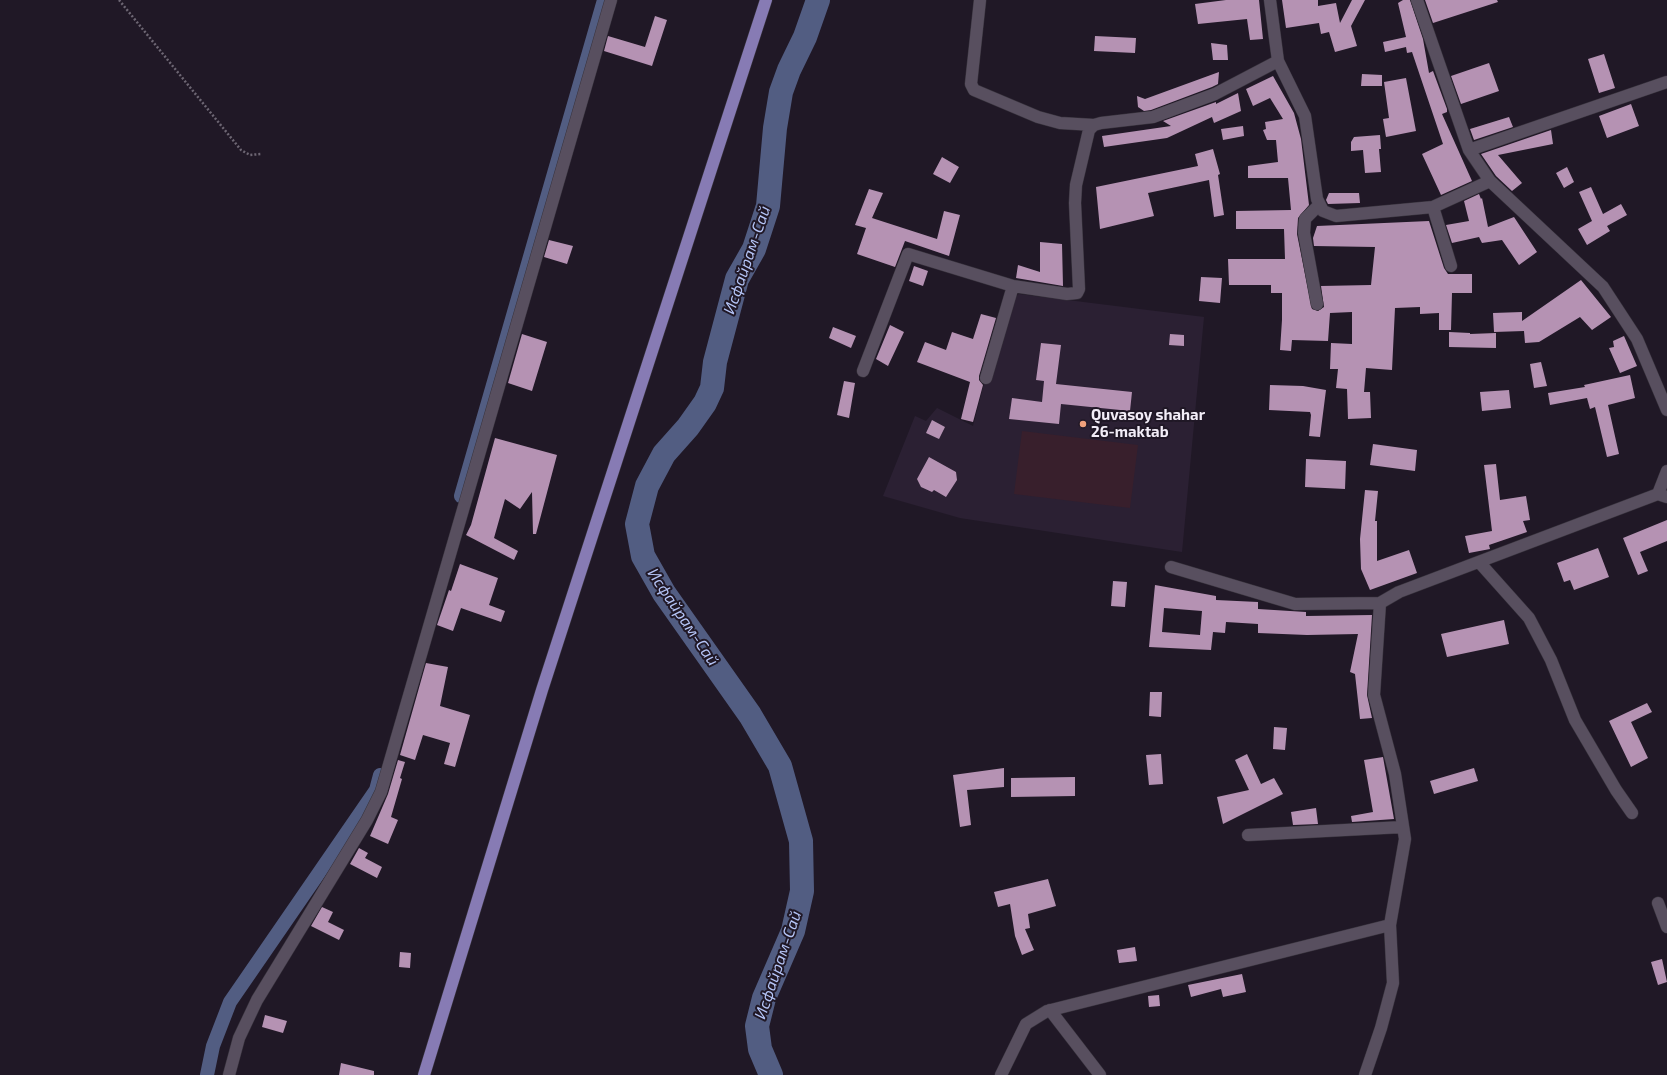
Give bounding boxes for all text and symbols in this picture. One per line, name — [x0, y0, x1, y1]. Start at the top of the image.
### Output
water label: Исфайрам-Сай — [719, 203, 775, 317]
place label: Quvasoy shahar 26-maktab — [1091, 406, 1205, 441]
marker: Quvasoy shahar 26-maktab — [1078, 419, 1088, 429]
water label: Исфайрам-Сай — [643, 565, 723, 669]
water label: Исфайрам-Сай — [750, 908, 806, 1022]

